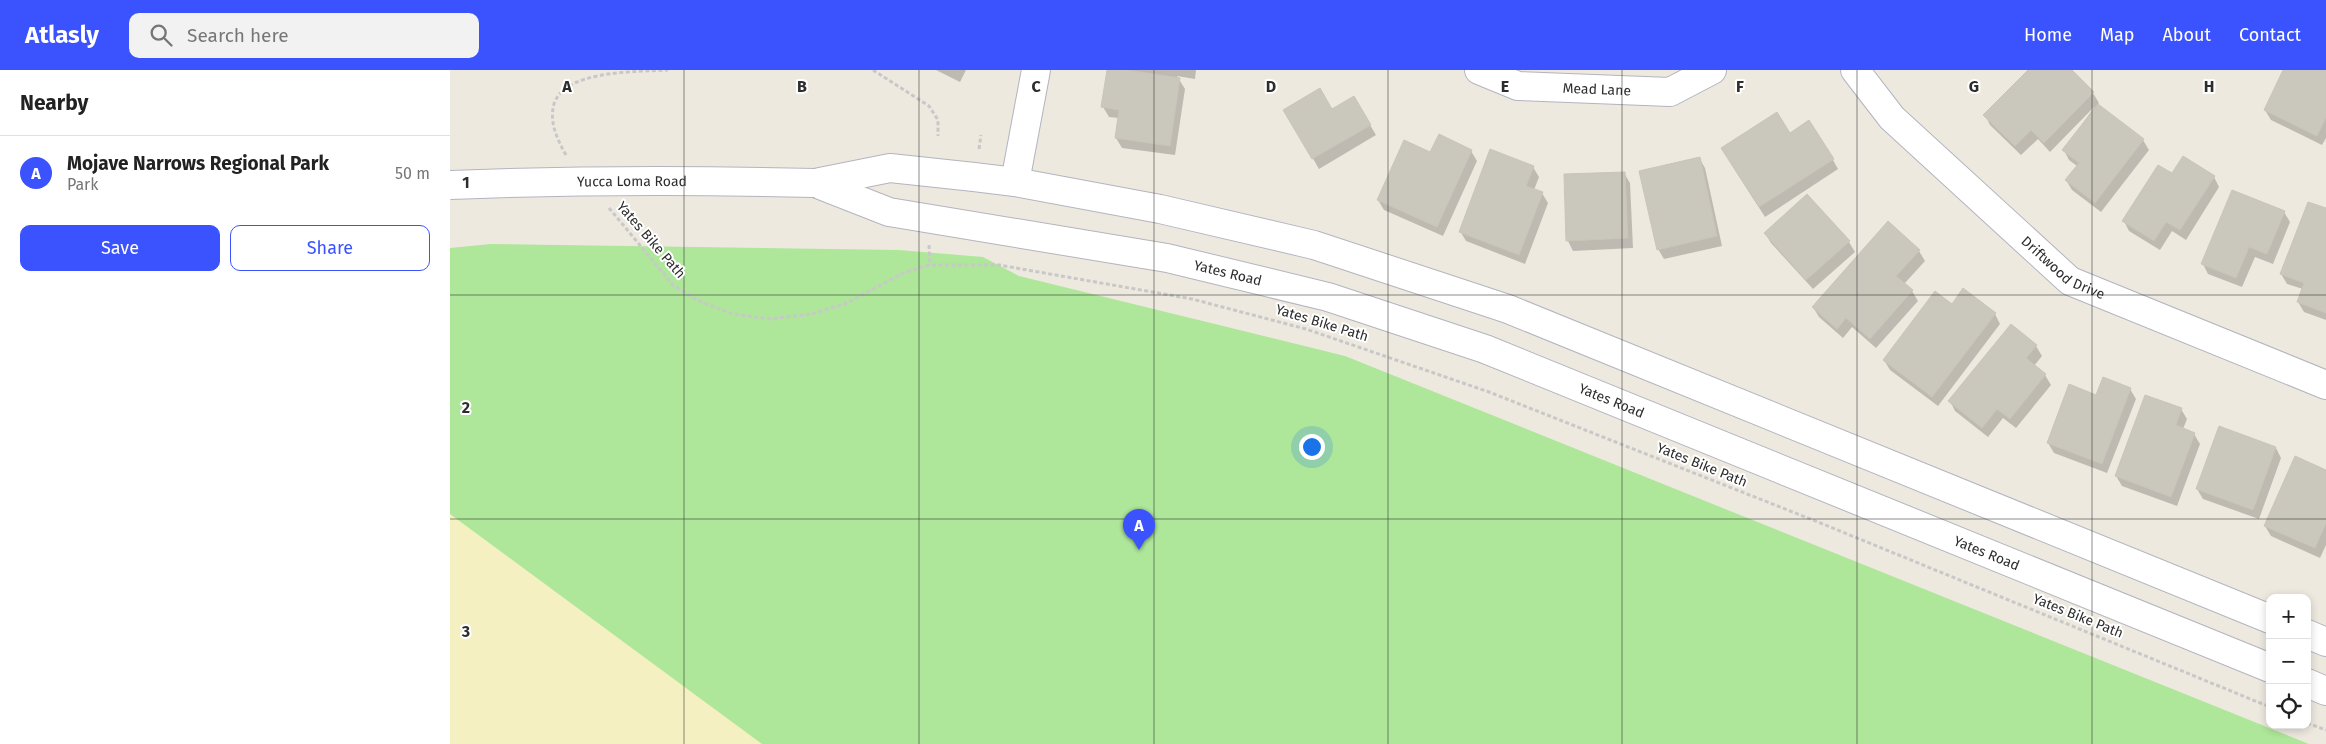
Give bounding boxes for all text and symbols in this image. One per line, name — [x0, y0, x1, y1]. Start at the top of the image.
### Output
search box — [129, 13, 479, 58]
text: Atlasly — [25, 21, 99, 49]
icon: search — [147, 21, 175, 49]
text: Search here — [187, 24, 289, 47]
text: Home — [2024, 24, 2072, 46]
text: Map — [2100, 24, 2134, 46]
text: About — [2162, 24, 2211, 46]
text: Contact — [2239, 24, 2301, 46]
text: A — [561, 77, 572, 96]
text: B — [797, 77, 807, 96]
text: C — [1031, 77, 1041, 96]
text: D — [1266, 77, 1276, 96]
text: E — [1501, 77, 1509, 96]
text: F — [1736, 77, 1744, 96]
text: G — [1969, 77, 1979, 96]
text: H — [2204, 77, 2214, 96]
street label: Mead Lane — [1562, 79, 1631, 99]
text: Nearby — [20, 90, 88, 116]
text: Mojave Narrows Regional Park — [67, 152, 329, 175]
text: A — [31, 164, 41, 183]
text: 50 m — [395, 164, 430, 183]
street label: Yucca Loma Road — [577, 172, 687, 190]
text: 1 — [462, 173, 470, 192]
text: Park — [67, 175, 99, 194]
street label: Yates Bike Path — [613, 198, 689, 282]
button: Save — [20, 225, 220, 271]
button: Share — [230, 225, 430, 271]
street label: Driftwood Drive — [2018, 232, 2107, 303]
street label: Yates Road — [1192, 256, 1264, 289]
street label: Yates Bike Path — [1274, 301, 1370, 345]
street label: Yates Road — [1576, 380, 1647, 421]
text: 2 — [462, 398, 470, 417]
your location — [1299, 434, 1325, 460]
street label: Yates Bike Path — [1654, 439, 1750, 491]
pin: A — [1123, 509, 1155, 550]
street label: Yates Road — [1952, 532, 2022, 574]
street label: Yates Bike Path — [2030, 590, 2126, 642]
map controls — [2266, 594, 2311, 729]
button: + — [2266, 594, 2311, 639]
text: 3 — [461, 622, 470, 641]
button: − — [2266, 639, 2311, 684]
button: locate — [2266, 684, 2311, 729]

